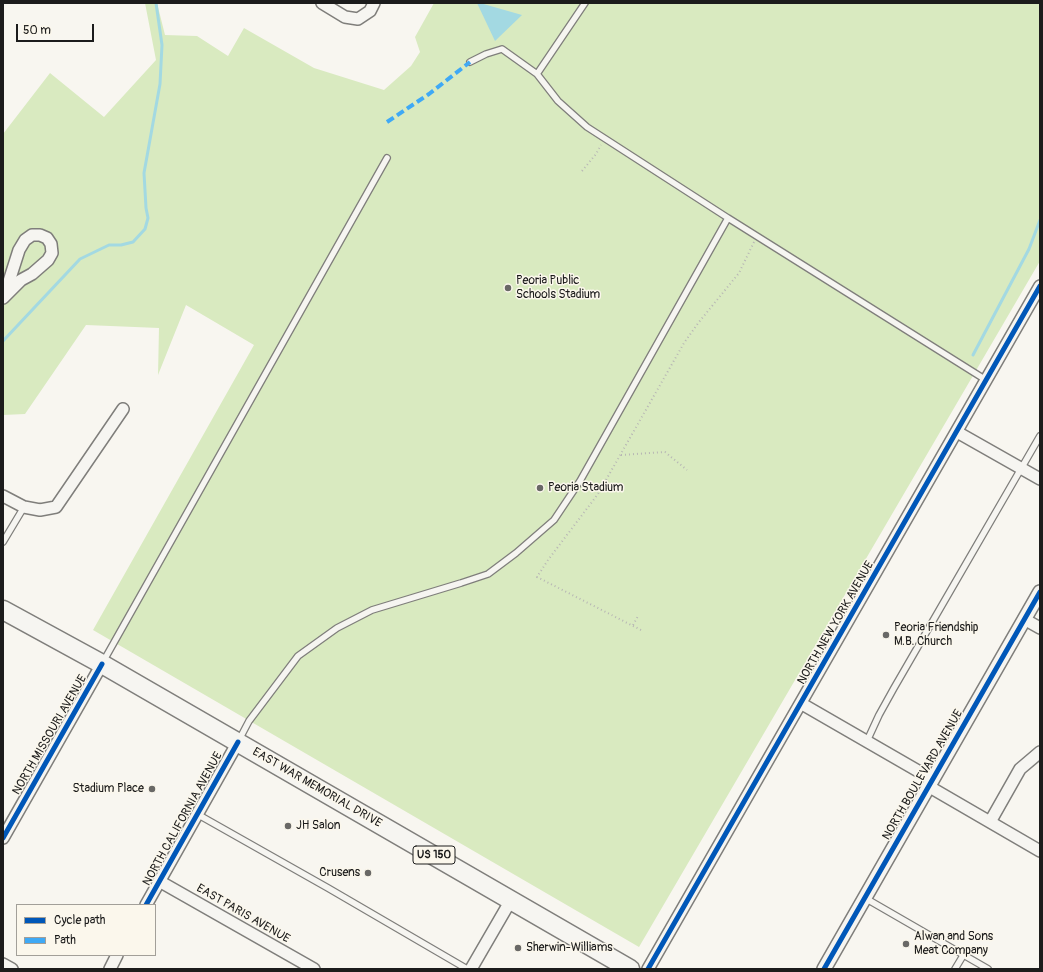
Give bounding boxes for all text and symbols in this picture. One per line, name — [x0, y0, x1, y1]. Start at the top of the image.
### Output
scale bar — [18, 16, 96, 42]
text: 50 m — [23, 23, 51, 38]
place label: Peoria Public Schools Stadium — [516, 274, 600, 302]
marker: Peoria Public Schools Stadium — [503, 283, 513, 293]
place label: Peoria Stadium — [548, 481, 623, 495]
marker: Peoria Stadium — [535, 483, 545, 493]
street label: NORTH NEW YORK AVENUE — [795, 559, 877, 687]
place label: Peoria Friendship M.B. Church — [894, 621, 978, 649]
marker: Peoria Friendship M.B. Church — [881, 630, 891, 640]
street label: NORTH MISSOURI AVENUE — [10, 672, 90, 798]
street label: NORTH BOULEVARD AVENUE — [880, 707, 966, 843]
street label: EAST WAR MEMORIAL DRIVE — [250, 745, 384, 831]
street label: NORTH CALIFORNIA AVENUE — [140, 750, 226, 888]
place label: Stadium Place — [73, 782, 144, 796]
marker: Stadium Place — [147, 784, 157, 794]
place label: JH Salon — [296, 819, 340, 833]
marker: JH Salon — [283, 821, 293, 831]
road number: US 150 — [413, 846, 455, 864]
place label: Crusens — [319, 866, 360, 880]
marker: Crusens — [363, 868, 373, 878]
street label: EAST PARIS AVENUE — [194, 881, 292, 947]
legend — [16, 904, 156, 956]
text: Cycle path — [54, 913, 105, 928]
place label: Alwan and Sons Meat Company — [914, 930, 993, 958]
text: Path — [54, 933, 76, 948]
marker: Alwan and Sons Meat Company — [901, 939, 911, 949]
place label: Sherwin-Williams — [526, 941, 613, 955]
marker: Sherwin-Williams — [513, 943, 523, 953]

